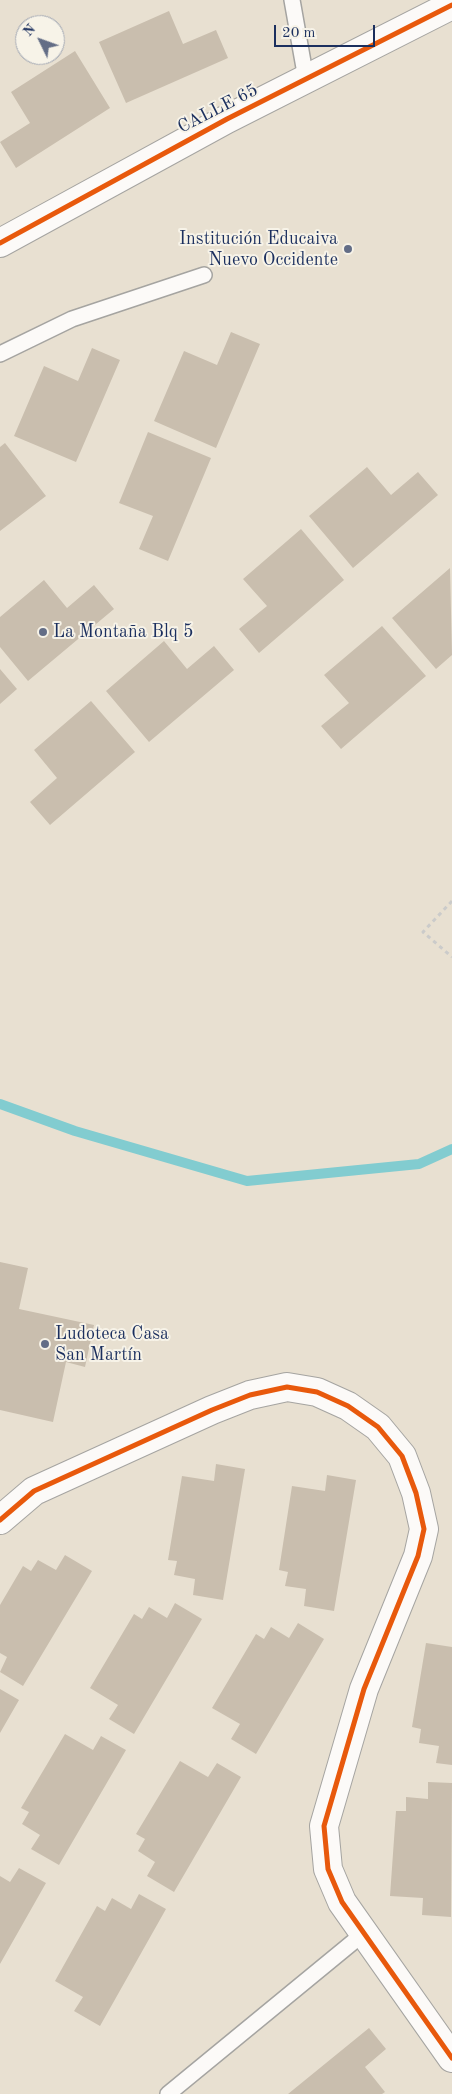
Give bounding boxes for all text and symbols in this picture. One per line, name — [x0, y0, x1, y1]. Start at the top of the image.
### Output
north arrow — [15, 15, 65, 65]
scale bar — [277, 15, 378, 47]
text: N — [21, 22, 38, 39]
text: 20 m — [282, 26, 316, 41]
street label: CALLE 65 — [174, 80, 262, 138]
place label: Institución Educaiva Nuevo Occidente — [179, 228, 338, 270]
marker: Institución Educaiva Nuevo Occidente — [342, 243, 354, 255]
place label: La Montaña Blq 5 — [53, 621, 193, 643]
marker: La Montaña Blq 5 — [37, 626, 49, 638]
place label: Ludoteca Casa San Martín — [55, 1323, 169, 1366]
marker: Ludoteca Casa San Martín — [39, 1338, 51, 1350]

